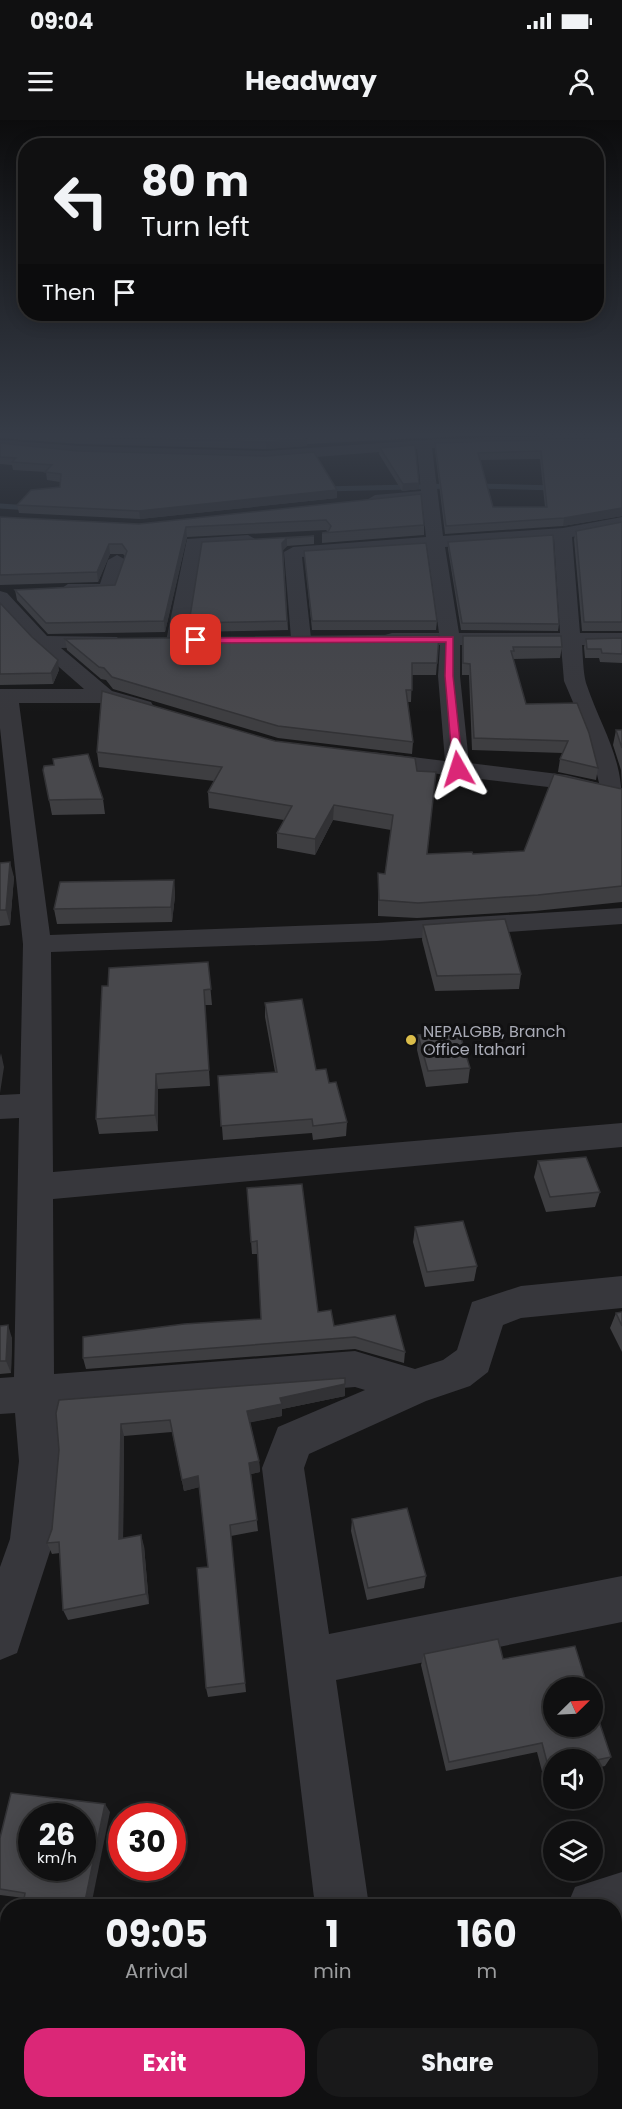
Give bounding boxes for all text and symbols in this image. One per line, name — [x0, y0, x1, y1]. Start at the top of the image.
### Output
text: 09:04 — [30, 6, 93, 37]
text: Headway — [245, 62, 377, 99]
icon: menu — [24, 65, 57, 98]
icon: person — [565, 65, 598, 98]
text: 80 m — [141, 152, 249, 211]
icon: left — [42, 162, 120, 240]
text: Turn left — [141, 208, 250, 245]
icon: arrive — [108, 276, 141, 309]
text: Then — [42, 277, 96, 308]
pin — [170, 614, 221, 665]
icon: arrive — [179, 623, 212, 656]
position arrow — [426, 737, 490, 801]
place label: NEPALGBB, Branch Office Itahari — [423, 1020, 566, 1061]
marker: NEPALGBB, Branch Office Itahari — [404, 1033, 418, 1047]
north arrow — [543, 1677, 603, 1737]
map controls — [543, 1677, 603, 1881]
button: sound — [543, 1749, 603, 1809]
speed limit sign: 30 — [108, 1803, 186, 1881]
text: 26 — [39, 1813, 75, 1856]
button: layers — [543, 1821, 603, 1881]
text: km/h — [37, 1847, 77, 1868]
text: 09:05 — [105, 1909, 208, 1960]
text: 1 — [326, 1909, 339, 1960]
text: 160 — [457, 1909, 517, 1960]
text: Arrival — [125, 1957, 188, 1985]
text: min — [313, 1957, 352, 1985]
text: m — [476, 1957, 497, 1985]
button: Exit — [24, 2028, 305, 2097]
button: Share — [317, 2028, 598, 2097]

